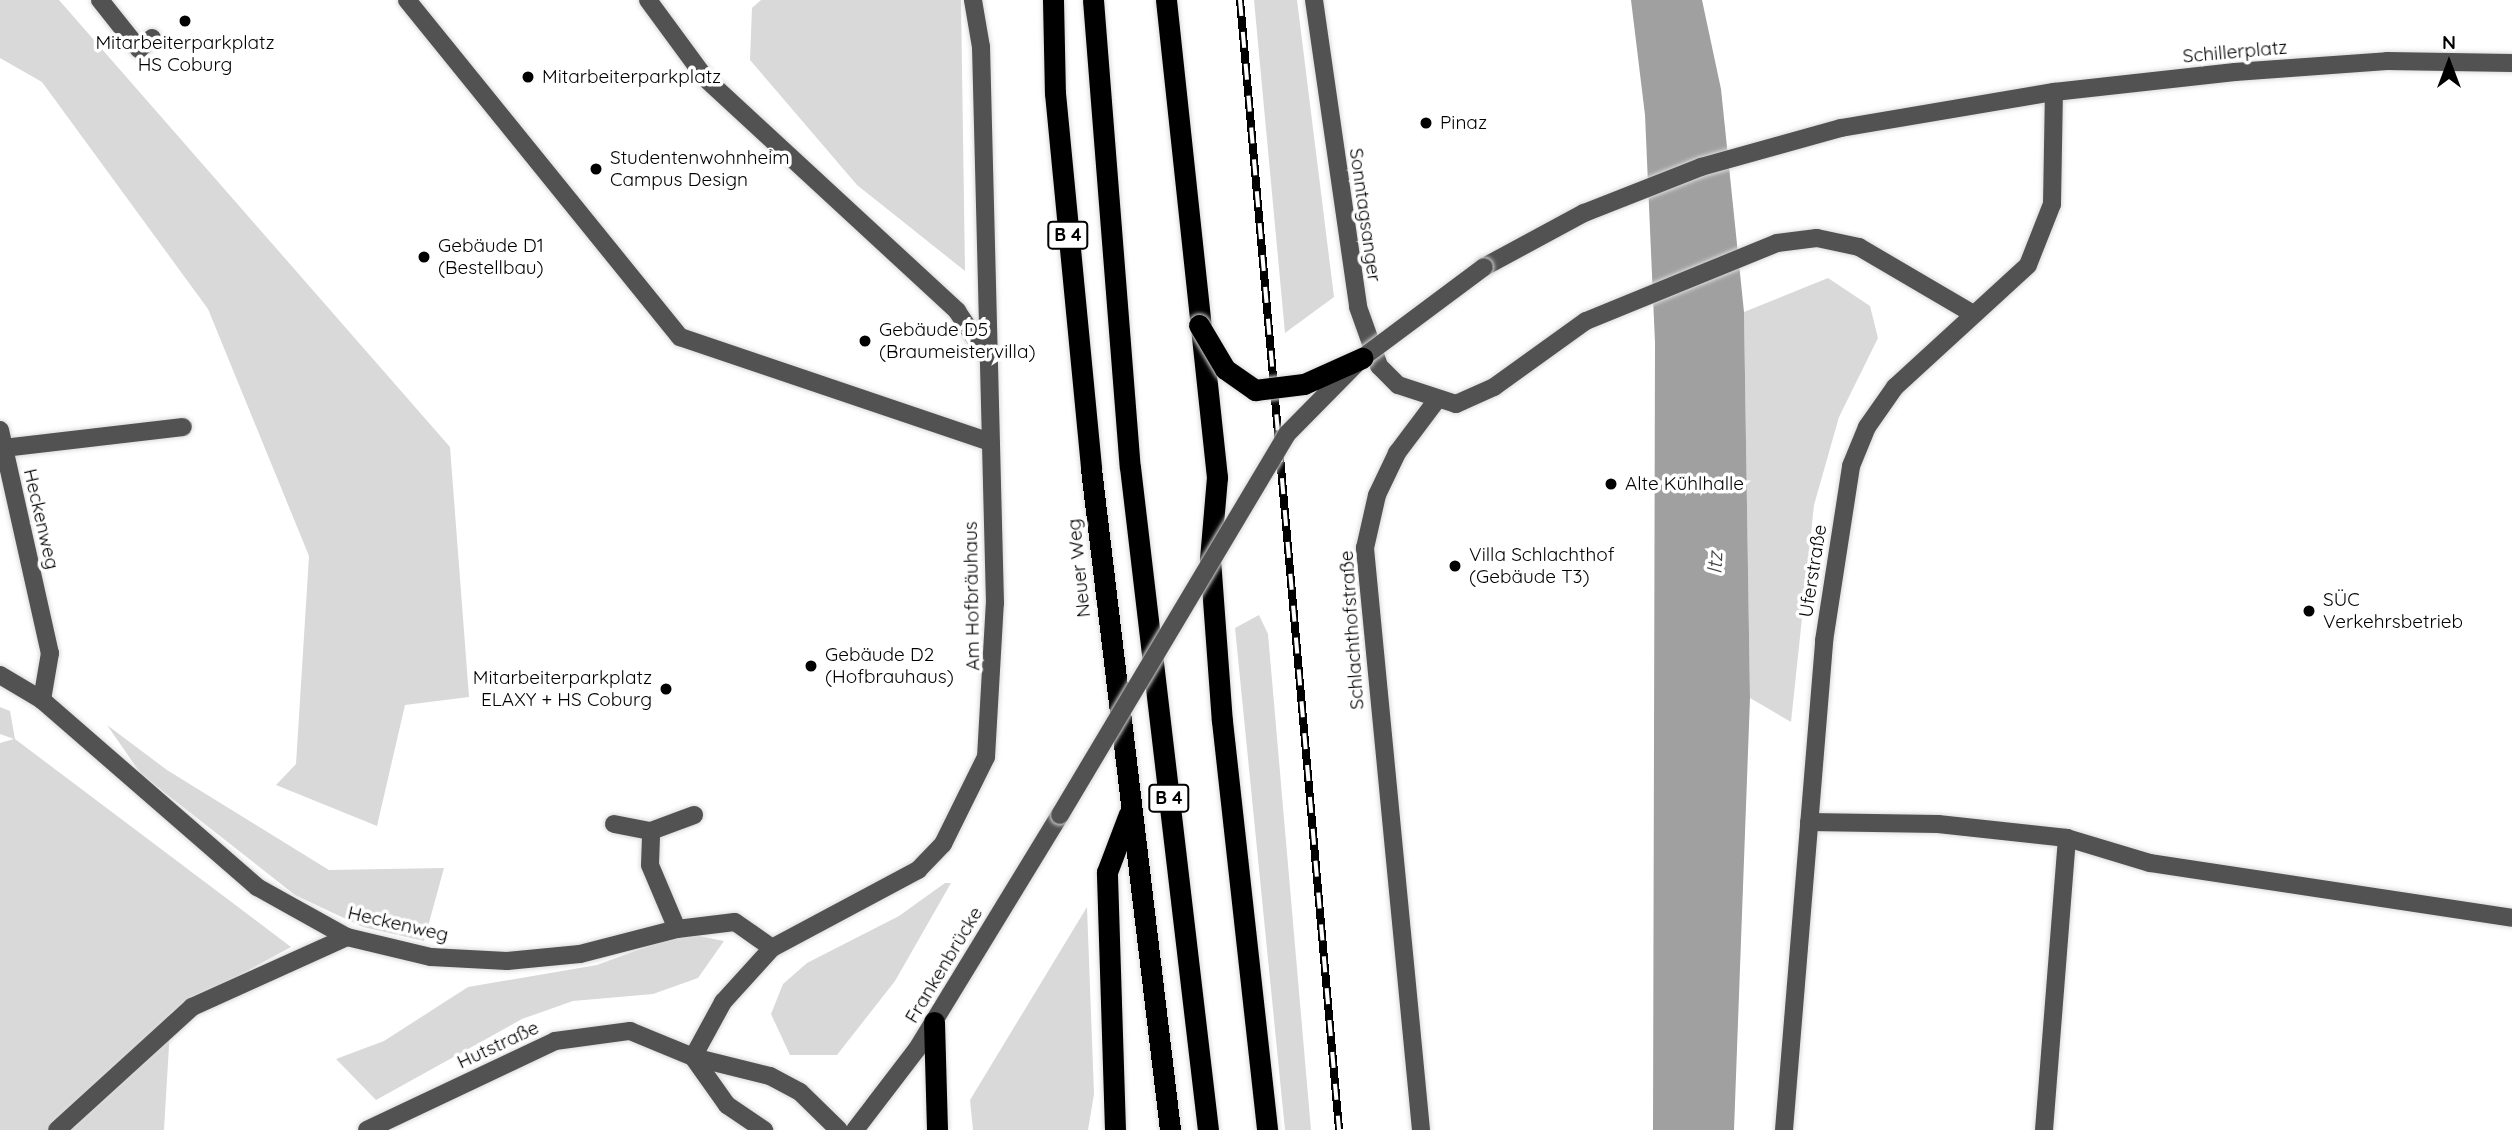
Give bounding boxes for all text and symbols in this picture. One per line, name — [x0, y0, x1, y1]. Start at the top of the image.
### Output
marker: Mitarbeiterparkplatz HS Coburg — [177, 13, 193, 29]
north arrow — [2414, 28, 2484, 98]
text: N — [2442, 30, 2456, 54]
place label: Mitarbeiterparkplatz HS Coburg — [95, 32, 275, 76]
street label: Schillerplatz — [2182, 36, 2288, 68]
place label: Mitarbeiterparkplatz — [542, 66, 721, 88]
marker: Mitarbeiterparkplatz — [520, 69, 536, 85]
place label: Pinaz — [1440, 112, 1487, 134]
marker: Pinaz — [1418, 115, 1434, 131]
place label: Studentenwohnheim Campus Design — [610, 147, 790, 191]
street label: Sonntagsanger — [1344, 147, 1386, 283]
marker: Studentenwohnheim Campus Design — [588, 161, 604, 177]
road number: B 4 — [1047, 220, 1089, 249]
place label: Gebäude D1 (Bestellbau) — [438, 235, 544, 279]
marker: Gebäude D1 (Bestellbau) — [416, 249, 432, 265]
place label: Gebäude D5 (Braumeistervilla) — [879, 319, 1036, 363]
marker: Gebäude D5 (Braumeistervilla) — [857, 333, 873, 349]
street label: Heckenweg — [18, 466, 64, 572]
place label: Alte Kühlhalle — [1625, 473, 1744, 495]
marker: Alte Kühlhalle — [1603, 476, 1619, 492]
street label: Neuer Weg — [1062, 517, 1096, 619]
street label: Am Hofbräuhaus — [959, 521, 985, 671]
street label: Uferstraße — [1794, 523, 1832, 619]
place label: Villa Schlachthof (Gebäude T3) — [1469, 544, 1615, 588]
street label: Schlachthofstraße — [1335, 550, 1369, 710]
water label: Itz — [1701, 551, 1727, 575]
marker: Villa Schlachthof (Gebäude T3) — [1447, 558, 1463, 574]
place label: SÜC Verkehrsbetrieb — [2323, 589, 2463, 633]
marker: SÜC Verkehrsbetrieb — [2301, 603, 2317, 619]
place label: Gebäude D2 (Hofbrauhaus) — [825, 644, 954, 688]
marker: Gebäude D2 (Hofbrauhaus) — [803, 658, 819, 674]
place label: Mitarbeiterparkplatz ELAXY + HS Coburg — [473, 667, 652, 711]
marker: Mitarbeiterparkplatz ELAXY + HS Coburg — [658, 681, 674, 697]
road number: B 4 — [1148, 784, 1190, 812]
street label: Heckenweg — [345, 901, 451, 947]
street label: Frankenbrücke — [900, 903, 988, 1027]
street label: Hutstraße — [454, 1016, 542, 1074]

